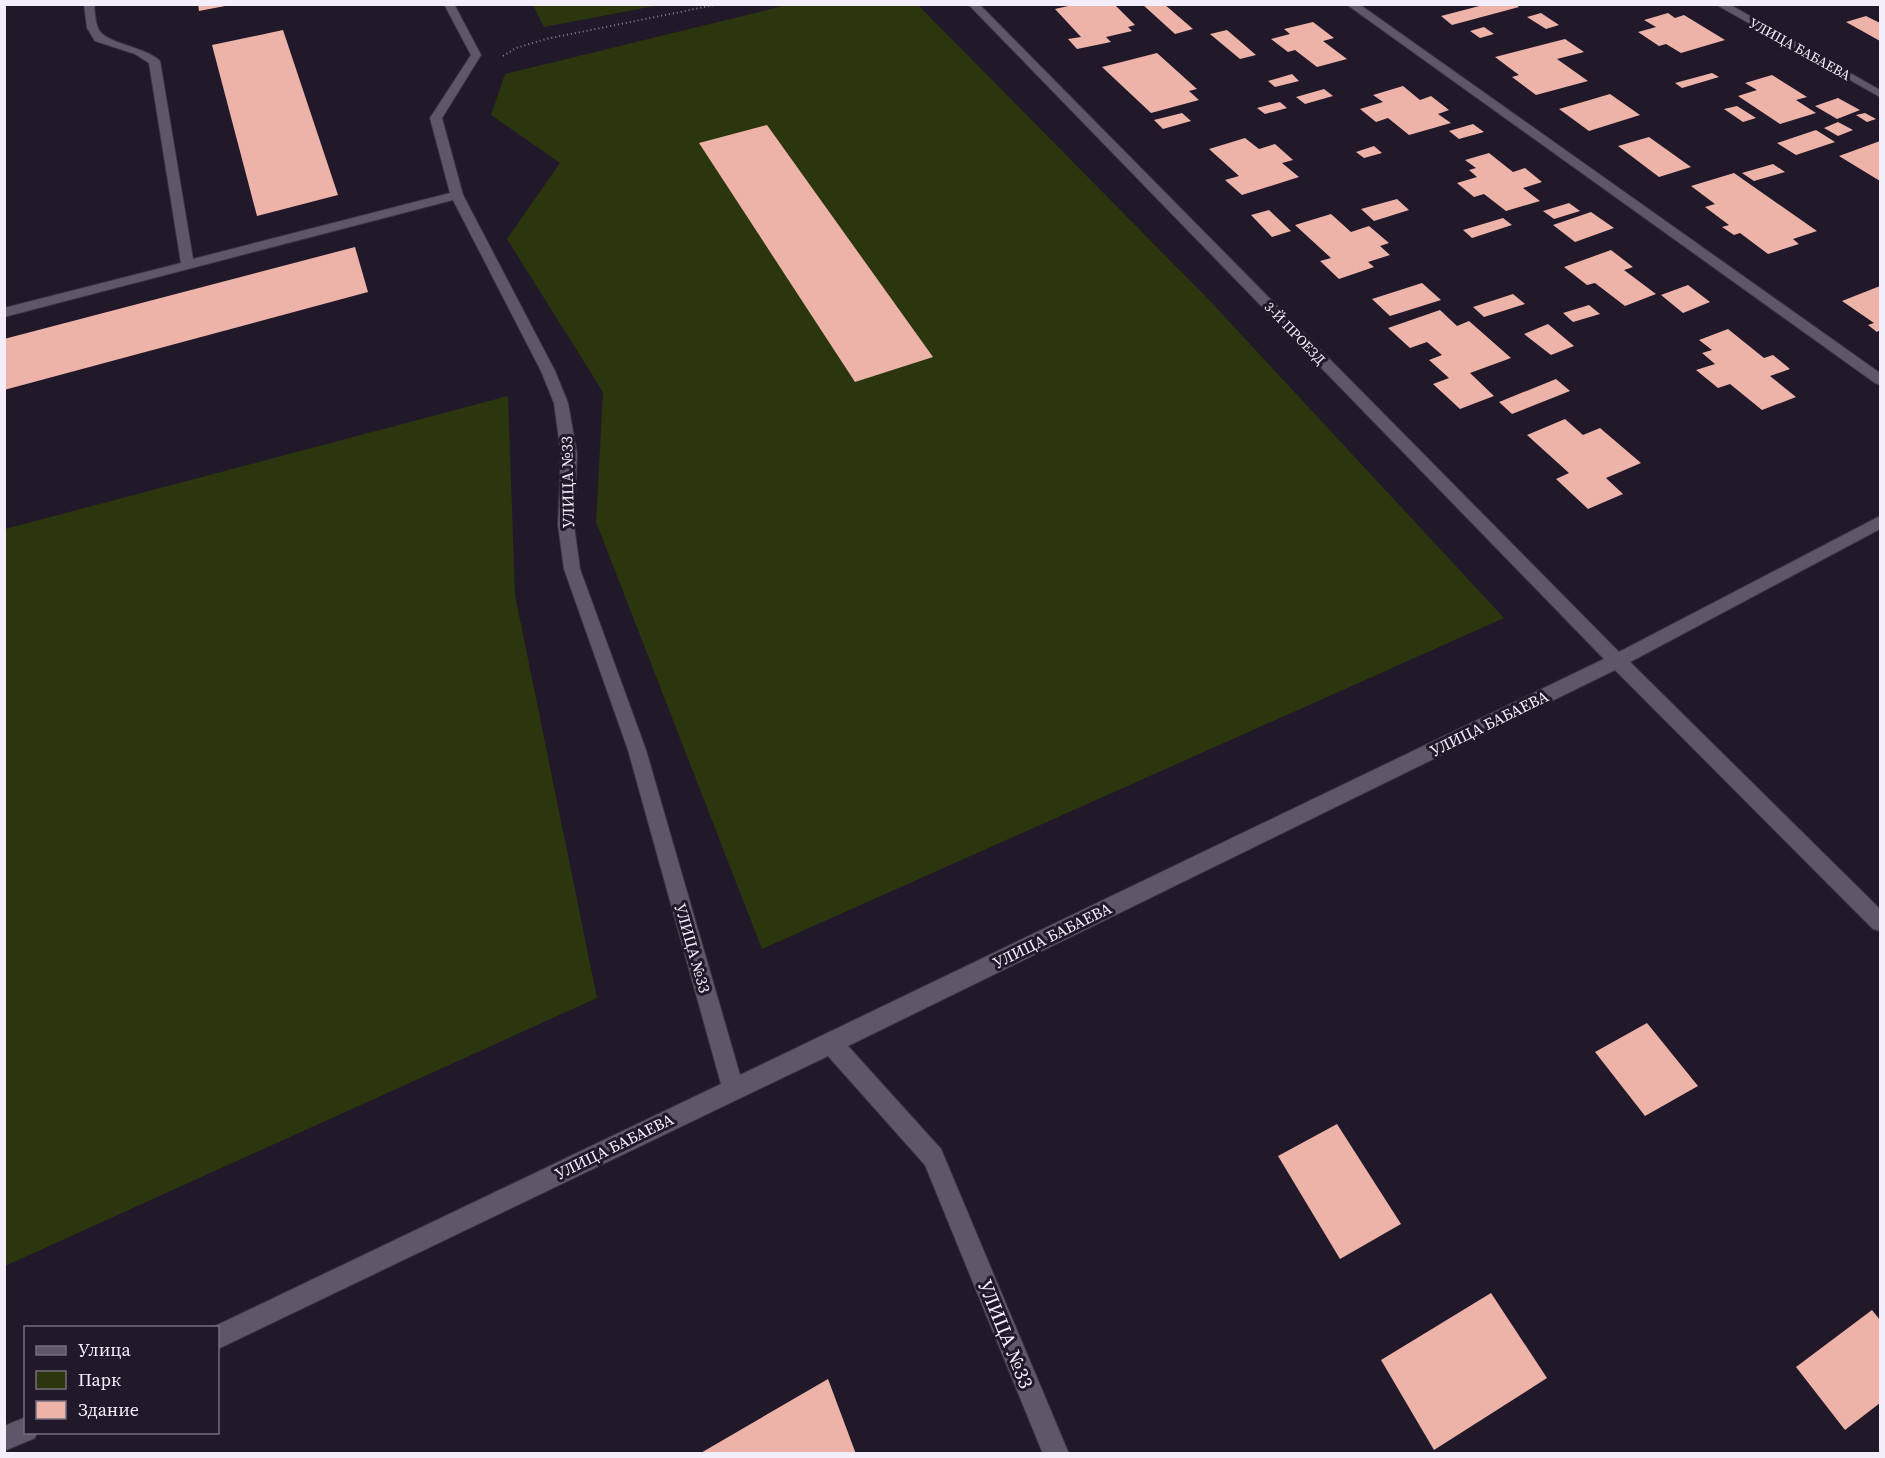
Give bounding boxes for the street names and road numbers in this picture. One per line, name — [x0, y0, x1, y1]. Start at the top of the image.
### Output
street label: УЛИЦА БАБАЕВА — [1746, 13, 1855, 86]
street label: 3-Й ПРОЕЗД — [1260, 297, 1330, 369]
street label: УЛИЦА №33 — [555, 436, 579, 528]
street label: УЛИЦА БАБАЕВА — [1426, 685, 1552, 761]
street label: УЛИЦА БАБАЕВА — [989, 897, 1115, 973]
street label: УЛИЦА №33 — [670, 901, 716, 995]
street label: УЛИЦА БАБАЕВА — [551, 1108, 677, 1184]
street label: УЛИЦА №33 — [971, 1275, 1041, 1393]

